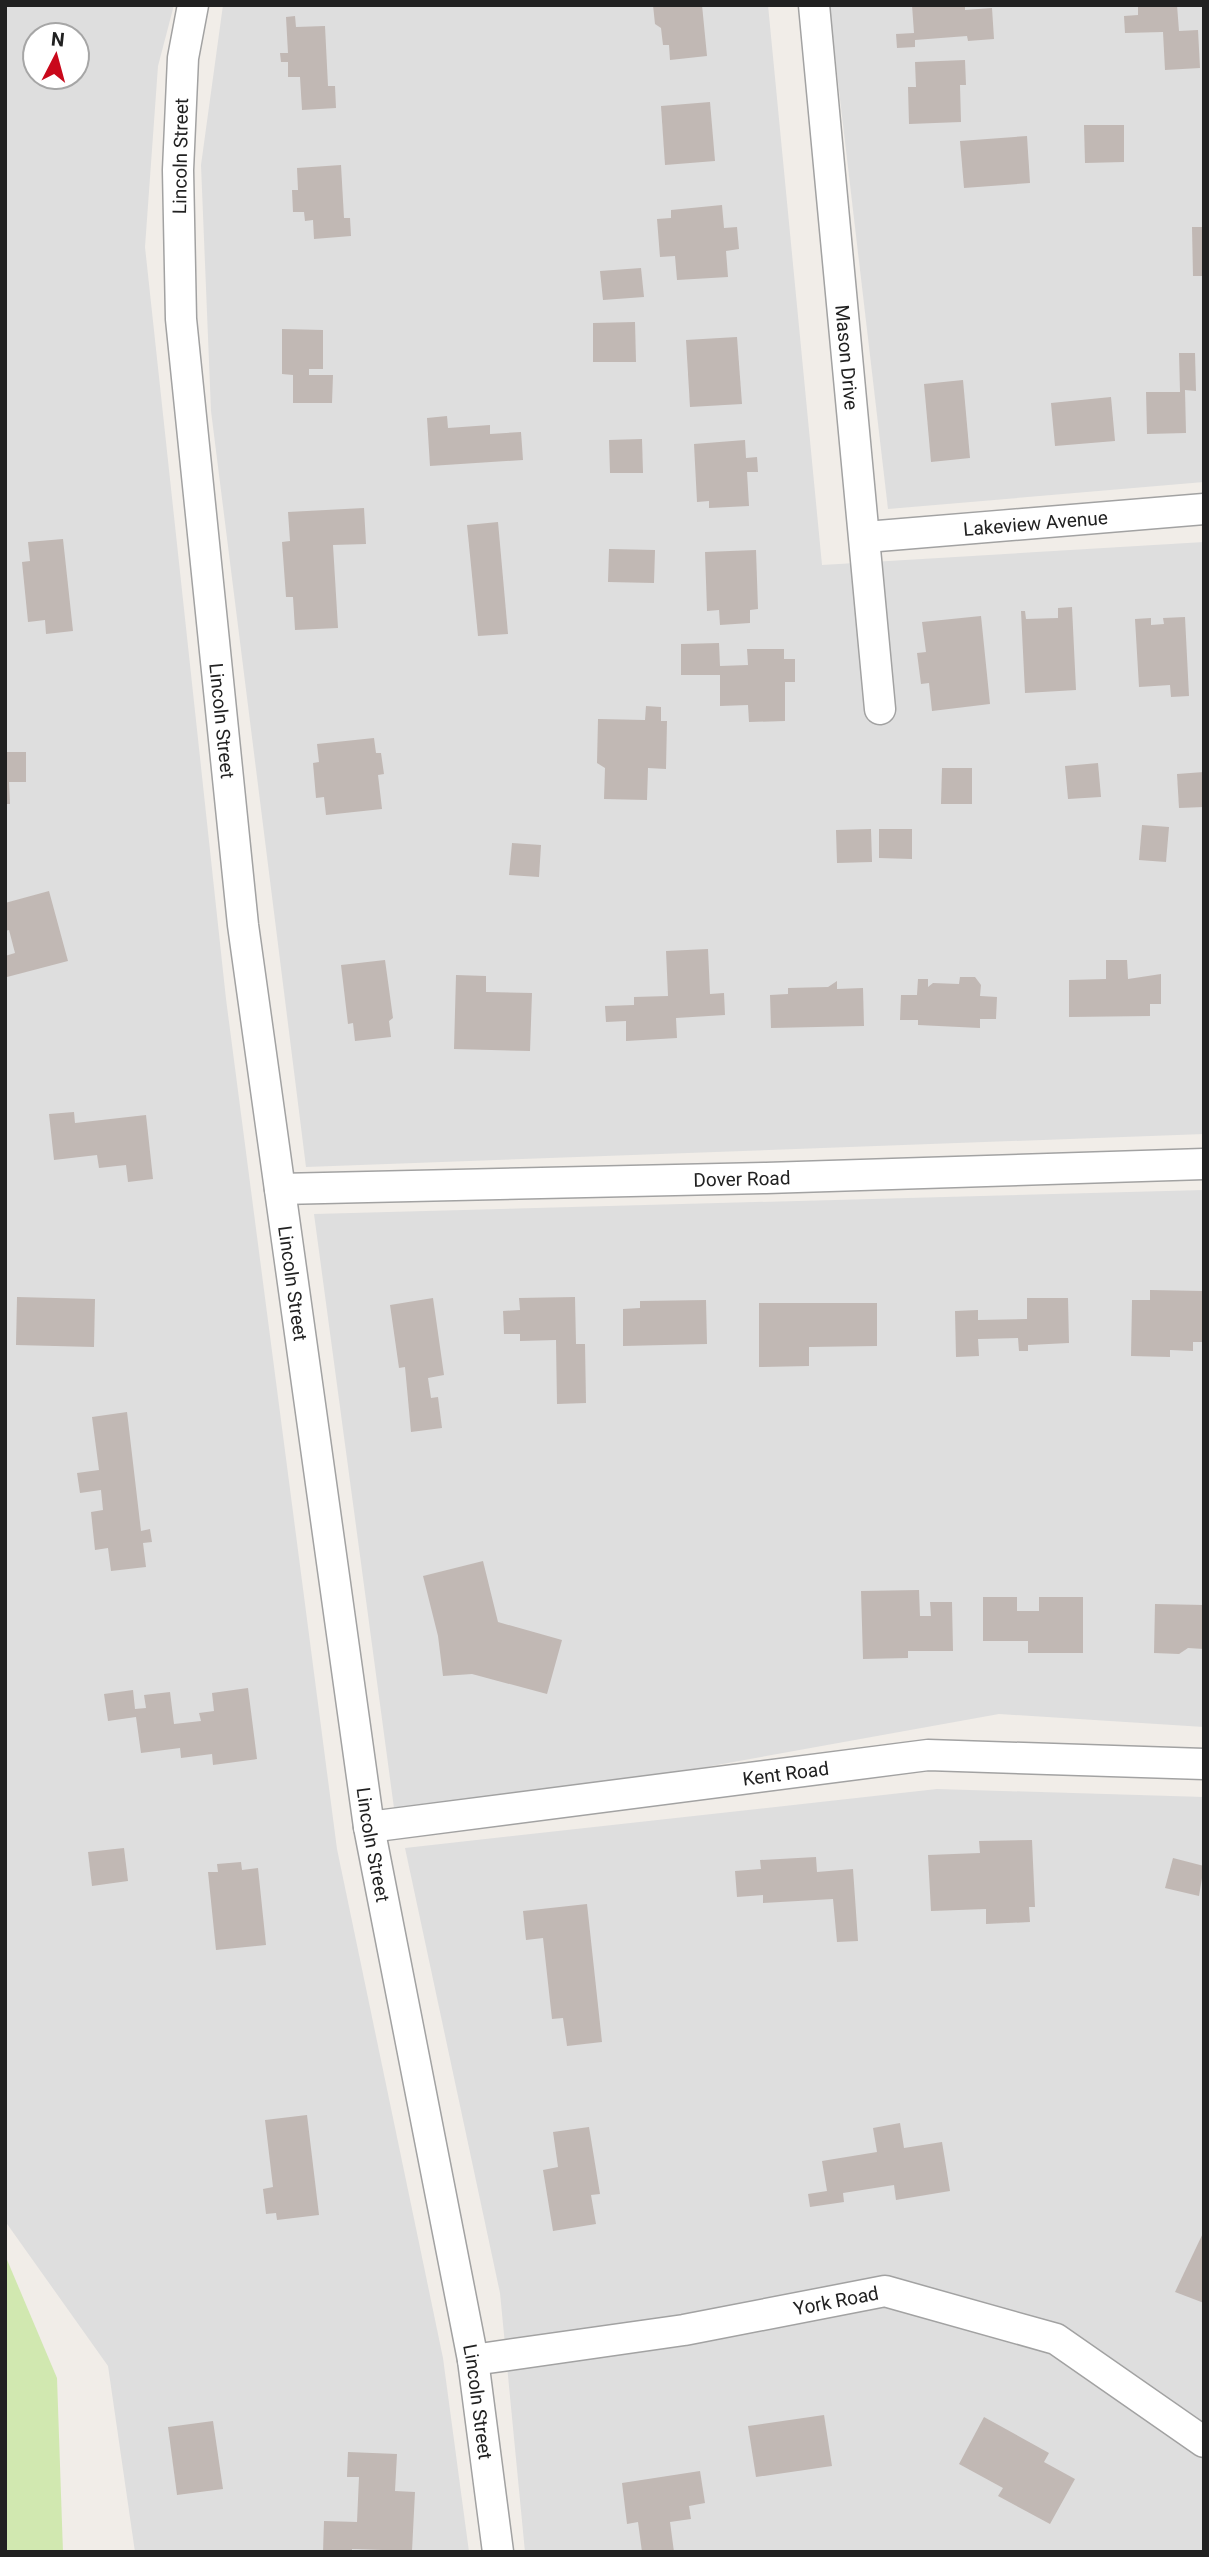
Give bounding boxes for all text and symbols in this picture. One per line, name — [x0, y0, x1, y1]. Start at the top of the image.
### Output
north arrow — [21, 21, 91, 91]
text: N — [50, 27, 66, 52]
street label: Lincoln Street — [168, 98, 193, 214]
street label: Mason Drive — [830, 304, 863, 411]
street label: Lakeview Avenue — [962, 506, 1109, 541]
street label: Lincoln Street — [204, 662, 239, 780]
street label: Dover Road — [693, 1166, 791, 1192]
street label: Lincoln Street — [273, 1224, 312, 1342]
street label: Kent Road — [741, 1757, 830, 1791]
street label: Lincoln Street — [352, 1786, 394, 1904]
street label: York Road — [792, 2282, 881, 2320]
street label: Lincoln Street — [458, 2342, 497, 2461]

